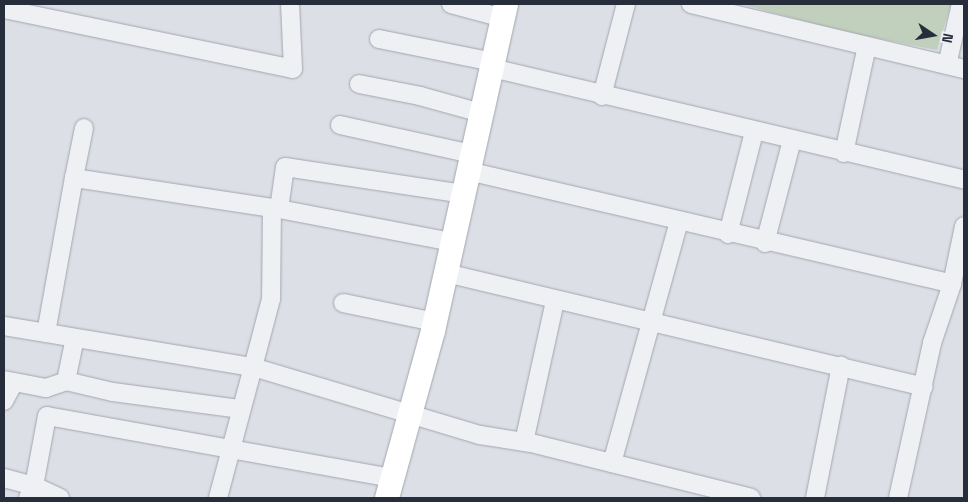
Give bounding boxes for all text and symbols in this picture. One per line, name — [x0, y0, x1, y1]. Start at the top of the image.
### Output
north arrow — [908, 10, 958, 60]
text: N — [938, 32, 957, 45]

